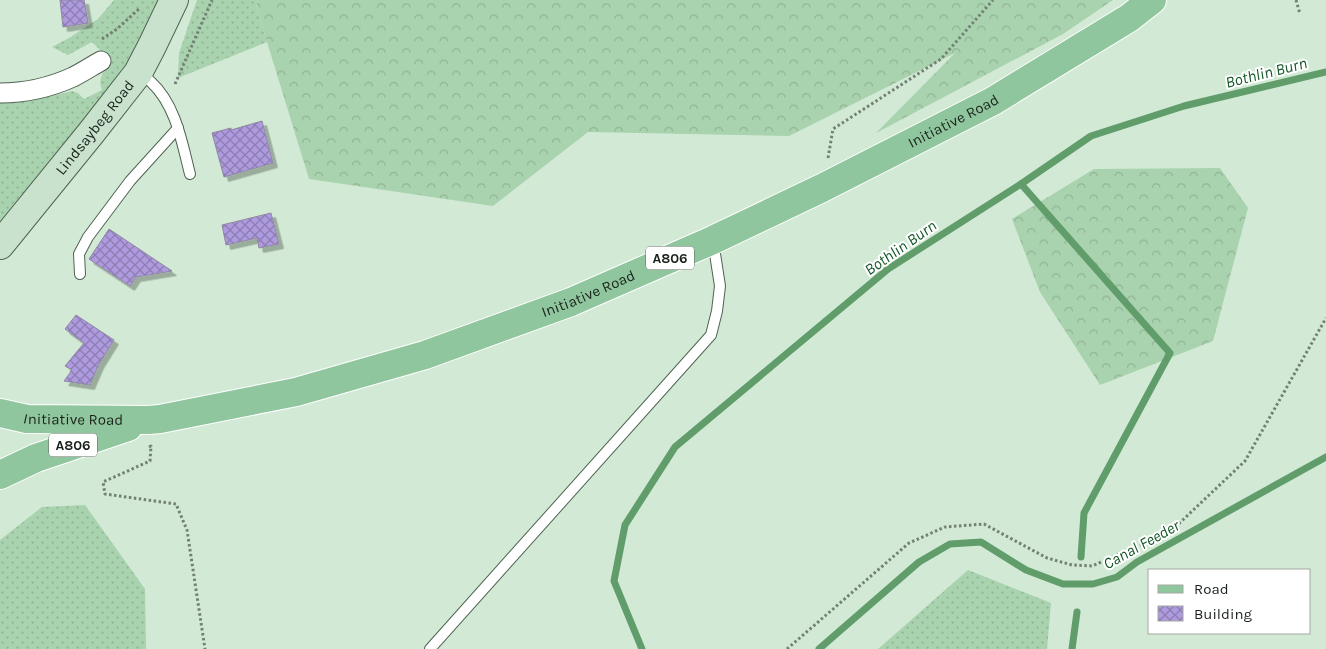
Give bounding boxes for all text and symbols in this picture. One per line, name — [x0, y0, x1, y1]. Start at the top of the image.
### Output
water label: Bothlin Burn — [1223, 53, 1309, 92]
street label: Lindsaybeg Road — [52, 77, 138, 178]
street label: Initiative Road — [905, 91, 1002, 152]
water label: Bothlin Burn — [861, 216, 940, 279]
road number: A806 — [646, 247, 694, 270]
street label: Initiative Road — [539, 266, 638, 321]
street label: Initiative Road — [22, 409, 123, 429]
road number: A806 — [49, 434, 97, 456]
water label: Canal Feeder — [1100, 515, 1183, 573]
legend — [1148, 569, 1311, 634]
text: Road — [1194, 580, 1229, 598]
text: Building — [1194, 605, 1252, 623]

